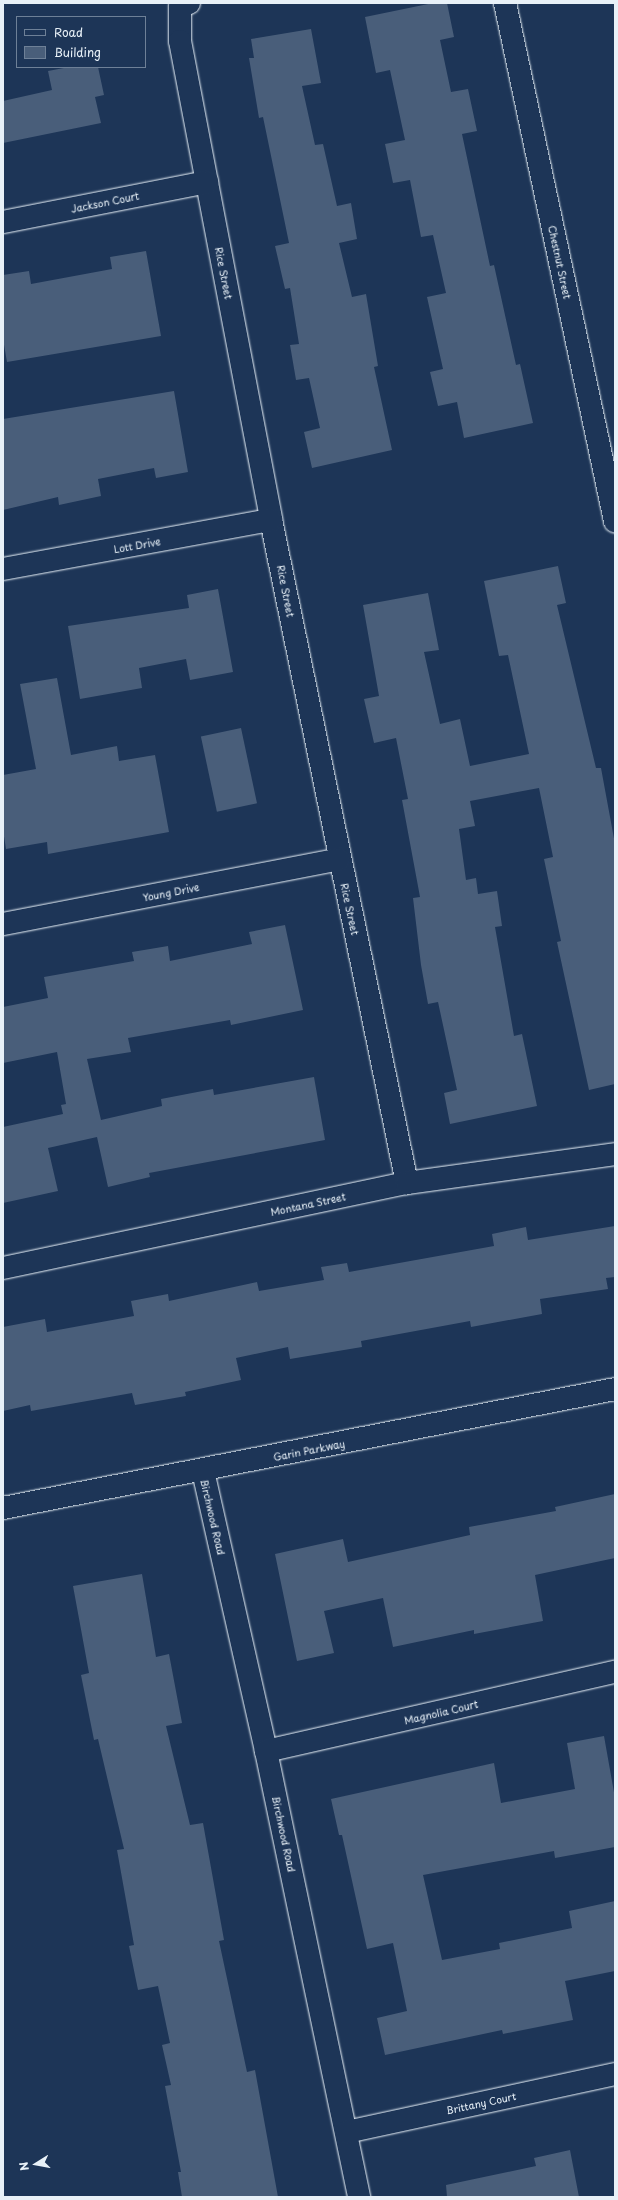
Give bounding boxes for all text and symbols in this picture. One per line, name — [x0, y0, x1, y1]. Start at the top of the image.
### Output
legend — [16, 16, 146, 68]
text: Road — [54, 23, 83, 41]
text: Building — [54, 43, 101, 61]
street label: Jackson Court — [70, 190, 140, 214]
street label: Chestnut Street — [546, 224, 574, 300]
street label: Rice Street — [213, 246, 235, 300]
street label: Lott Drive — [112, 535, 162, 555]
street label: Rice Street — [275, 564, 297, 618]
street label: Young Drive — [142, 881, 200, 903]
street label: Rice Street — [339, 882, 361, 936]
street label: Montana Street — [269, 1190, 347, 1218]
street label: Garin Parkway — [272, 1437, 346, 1463]
street label: Birchwood Road — [198, 1478, 228, 1556]
street label: Magnolia Court — [403, 1698, 479, 1726]
street label: Birchwood Road — [270, 1795, 298, 1873]
street label: Brittany Court — [445, 2090, 517, 2116]
north arrow — [16, 2144, 56, 2184]
text: N — [15, 2160, 33, 2172]

